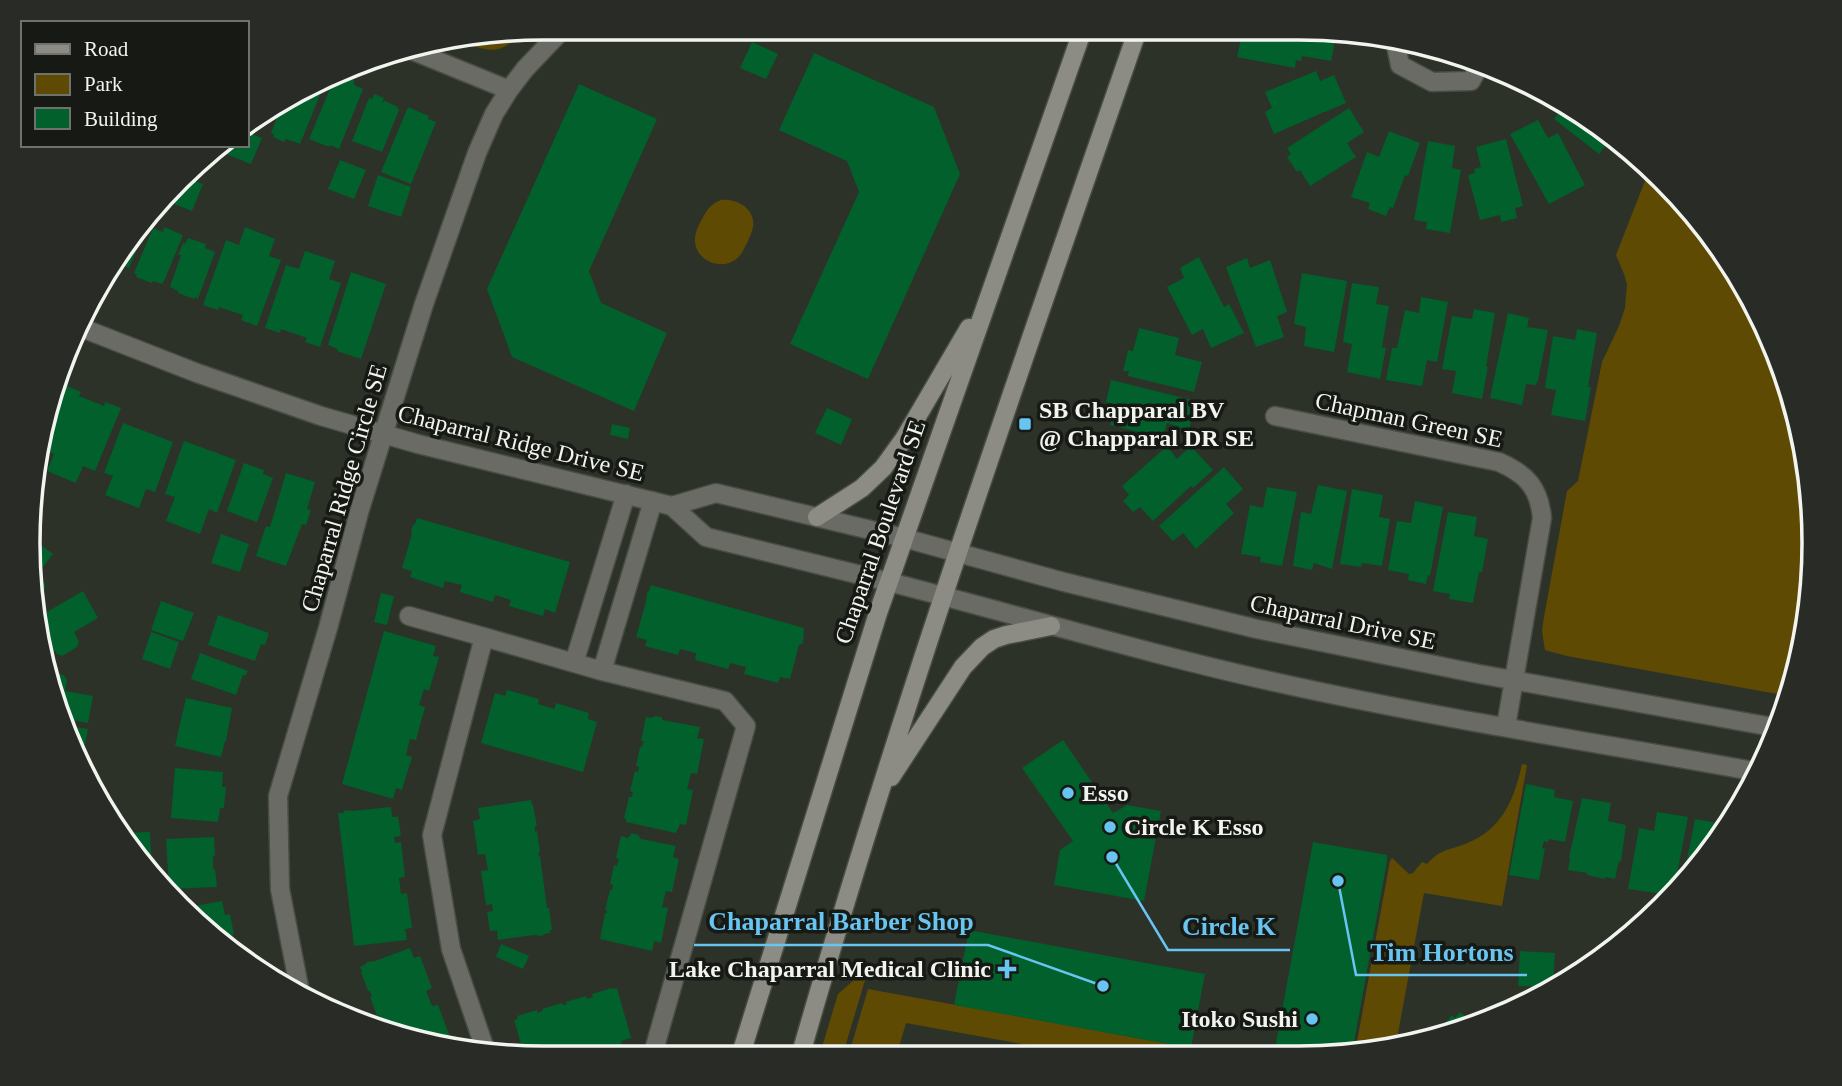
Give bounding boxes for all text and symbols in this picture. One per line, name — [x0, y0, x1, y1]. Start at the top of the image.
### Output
legend — [21, 21, 248, 147]
text: Road — [84, 37, 129, 61]
text: Park — [84, 72, 123, 96]
text: Building — [84, 107, 158, 131]
street label: Chaparral Ridge Circle SE — [296, 361, 392, 615]
street label: Chapman Green SE — [1313, 387, 1505, 453]
place label: SB Chapparal BV @ Chapparal DR SE — [1039, 397, 1254, 452]
street label: Chaparral Ridge Drive SE — [395, 400, 647, 486]
marker: SB Chapparal BV @ Chapparal DR SE — [1017, 416, 1033, 432]
street label: Chaparral Boulevard SE — [830, 417, 930, 647]
street label: Chaparral Drive SE — [1248, 590, 1438, 654]
place label: Esso — [1082, 780, 1129, 806]
marker: Esso — [1060, 785, 1076, 801]
place label: Circle K Esso — [1124, 814, 1264, 840]
marker: Circle K Esso — [1102, 819, 1118, 835]
callout: Chaparral Barber Shop — [694, 898, 988, 945]
callout: Circle K — [1168, 903, 1290, 950]
text: Chaparral Barber Shop — [708, 907, 974, 936]
text: Circle K — [1182, 912, 1277, 941]
callout: Tim Hortons — [1356, 928, 1527, 975]
text: Tim Hortons — [1370, 938, 1514, 967]
place label: Lake Chaparral Medical Clinic — [669, 956, 991, 982]
marker: Lake Chaparral Medical Clinic — [997, 959, 1017, 979]
place label: Itoko Sushi — [1181, 1006, 1298, 1032]
marker: Itoko Sushi — [1304, 1011, 1320, 1027]

